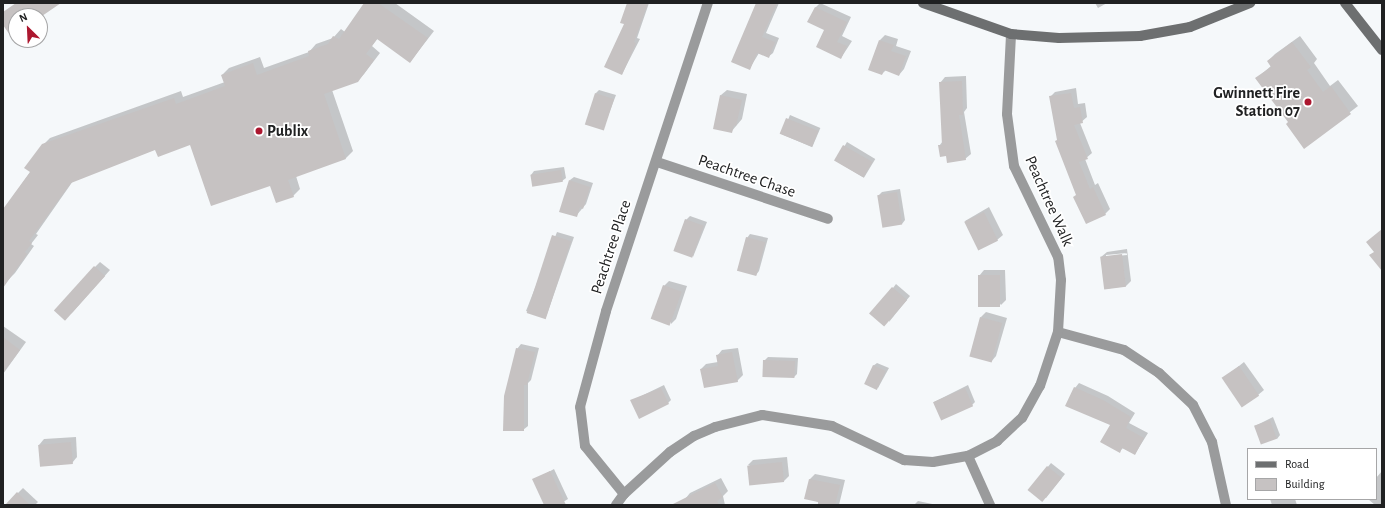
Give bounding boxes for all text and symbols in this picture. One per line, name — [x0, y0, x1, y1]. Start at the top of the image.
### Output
north arrow — [8, 8, 48, 48]
text: N — [18, 11, 29, 24]
place label: Gwinnett Fire Station 07 — [1213, 83, 1300, 121]
marker: Gwinnett Fire Station 07 — [1303, 97, 1313, 107]
place label: Publix — [267, 121, 308, 141]
marker: Publix — [254, 126, 264, 136]
street label: Peachtree Chase — [696, 150, 798, 202]
street label: Peachtree Walk — [1021, 153, 1077, 249]
street label: Peachtree Place — [587, 198, 635, 296]
legend — [1247, 448, 1377, 500]
text: Road — [1285, 458, 1309, 470]
text: Building — [1285, 478, 1325, 490]

